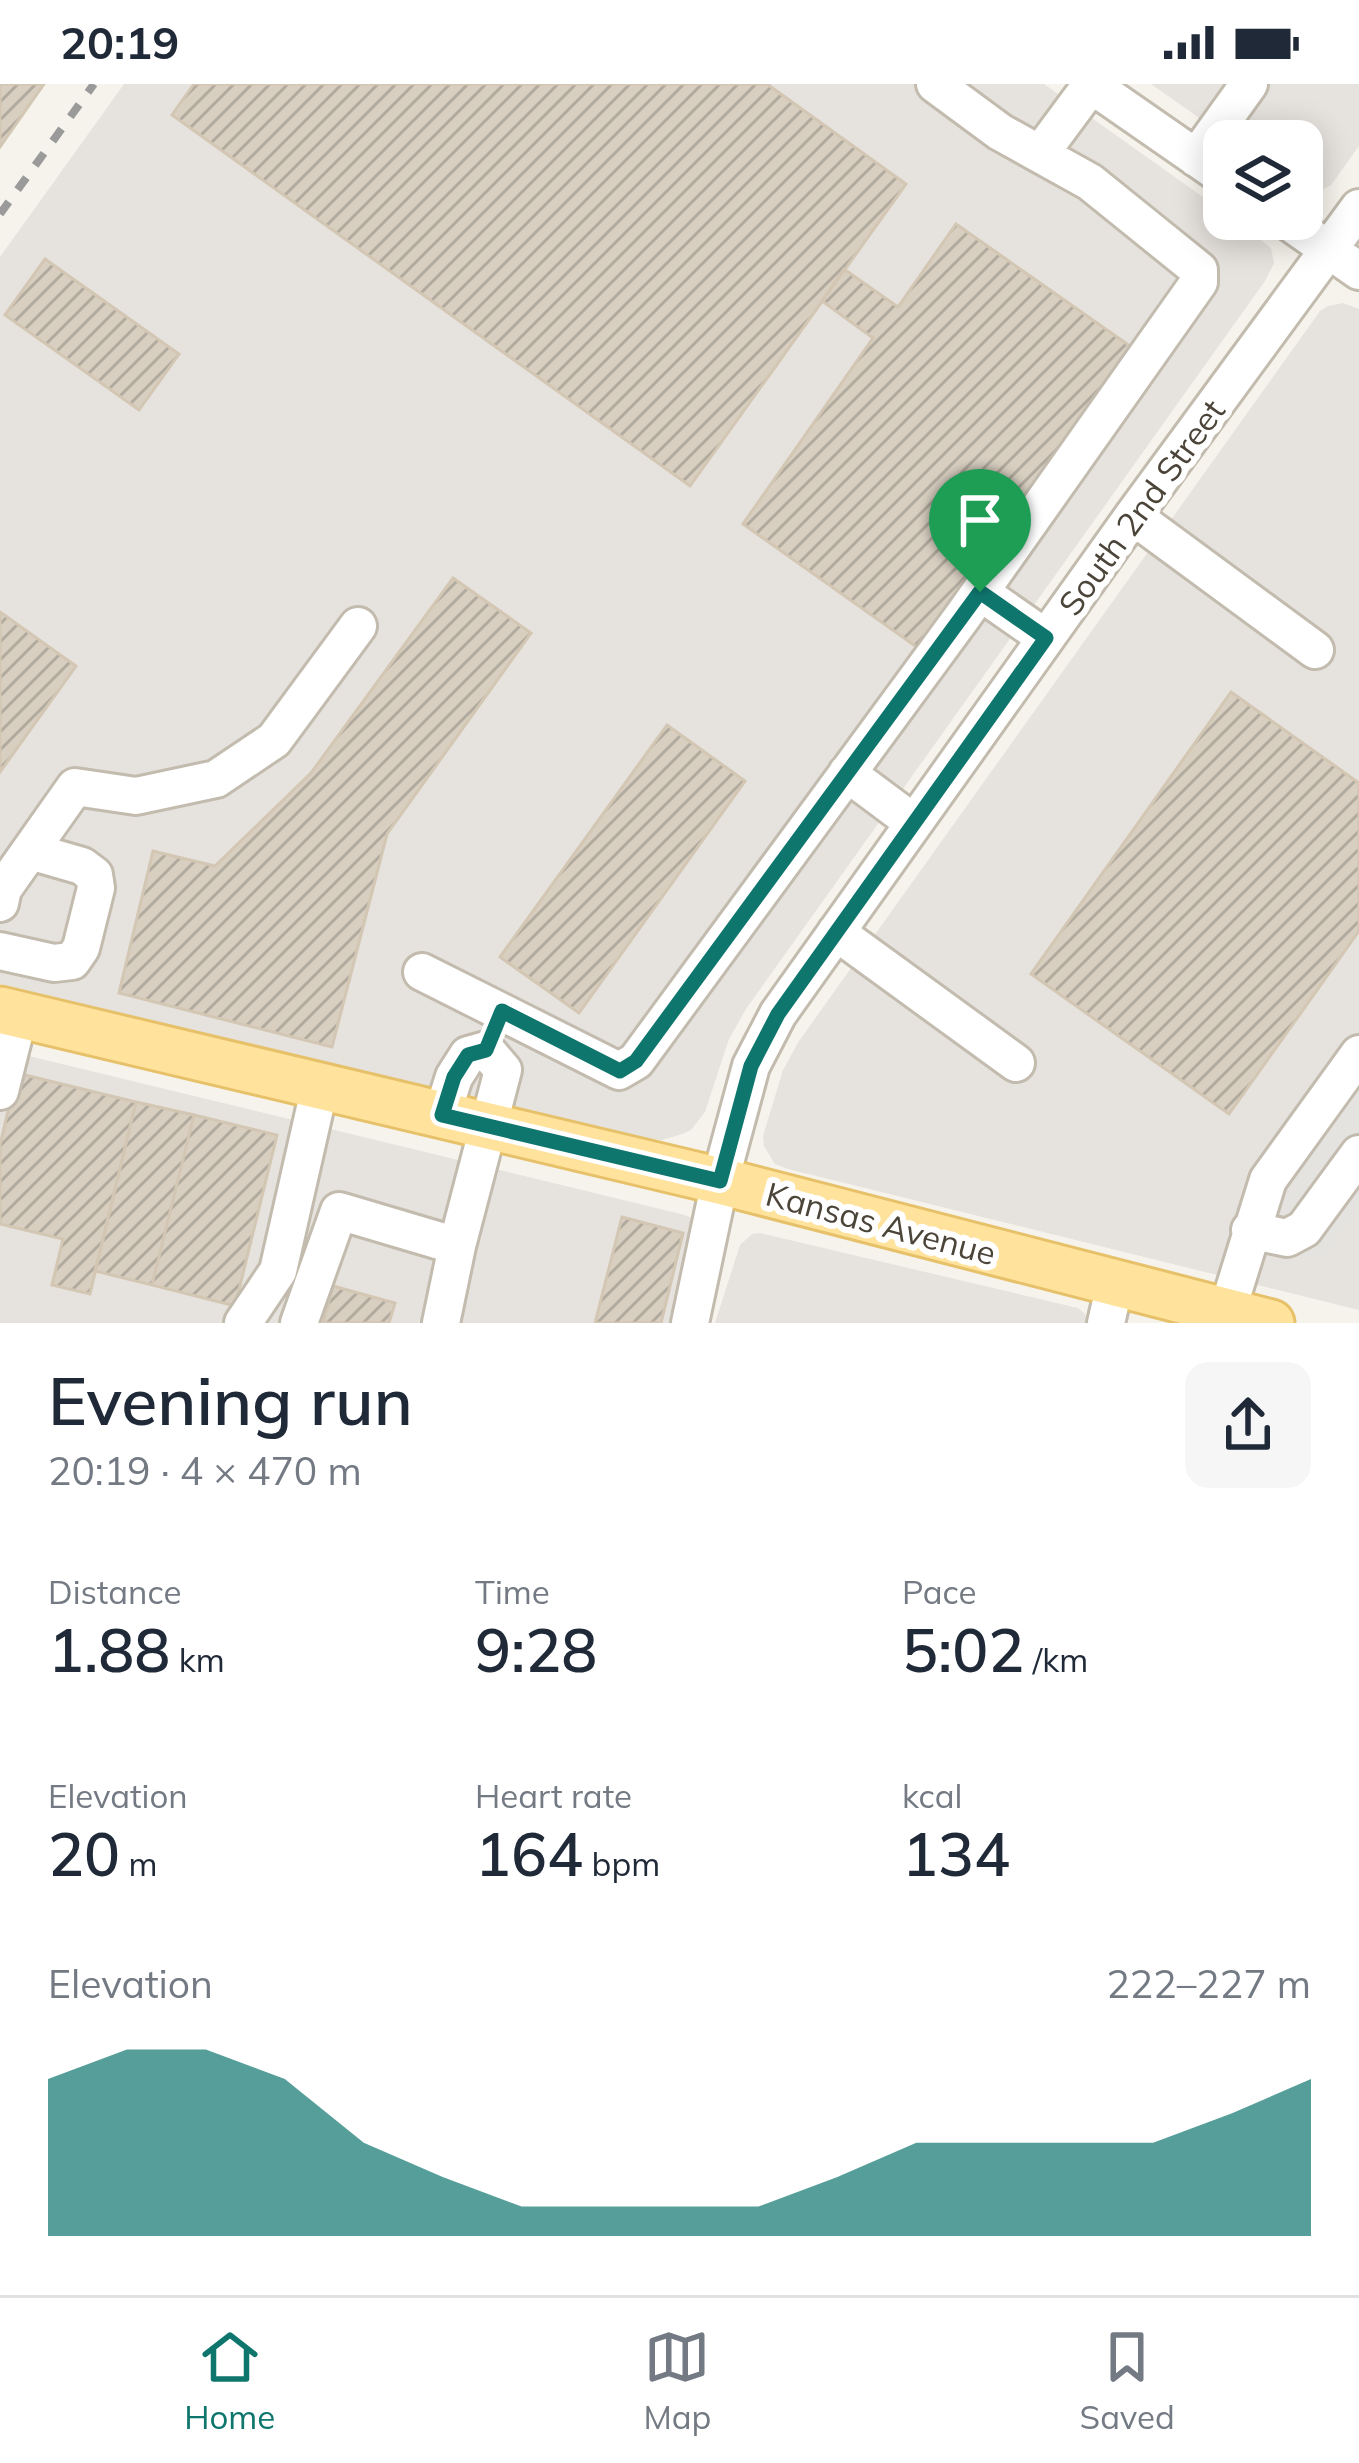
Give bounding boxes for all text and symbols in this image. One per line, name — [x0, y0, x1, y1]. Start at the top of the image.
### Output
text: 20:19 — [60, 14, 179, 70]
map controls — [1203, 120, 1323, 240]
button: layers — [1203, 120, 1323, 240]
street label: South 2nd Street — [1049, 391, 1233, 623]
pin — [929, 469, 1031, 592]
icon: arrive — [947, 487, 1013, 553]
street label: Kansas Avenue — [762, 1173, 1000, 1273]
text: Evening run — [48, 1359, 413, 1442]
button: share — [1185, 1362, 1311, 1488]
text: 20:19 · 4 × 470 m — [48, 1446, 362, 1495]
text: Distance — [48, 1571, 181, 1612]
text: Time — [475, 1571, 550, 1612]
text: Pace — [902, 1571, 976, 1612]
text: 1.88 — [48, 1612, 170, 1687]
text: 9:28 — [475, 1612, 597, 1687]
text: 5:02 — [902, 1612, 1024, 1687]
text: km — [170, 1639, 225, 1680]
text: /km — [1024, 1639, 1088, 1680]
text: Elevation — [48, 1775, 188, 1816]
text: Heart rate — [475, 1775, 632, 1816]
text: kcal — [902, 1775, 962, 1816]
text: 20 — [48, 1816, 120, 1891]
text: 164 — [475, 1816, 583, 1891]
text: 134 — [902, 1816, 1010, 1891]
text: m — [120, 1843, 158, 1884]
text: bpm — [583, 1843, 660, 1884]
text: Elevation — [48, 1959, 213, 2008]
text: 222–227 m — [1106, 1959, 1311, 2008]
tab: Home — [184, 2324, 275, 2437]
tab: Map — [643, 2324, 711, 2437]
tab: Saved — [1080, 2324, 1175, 2437]

